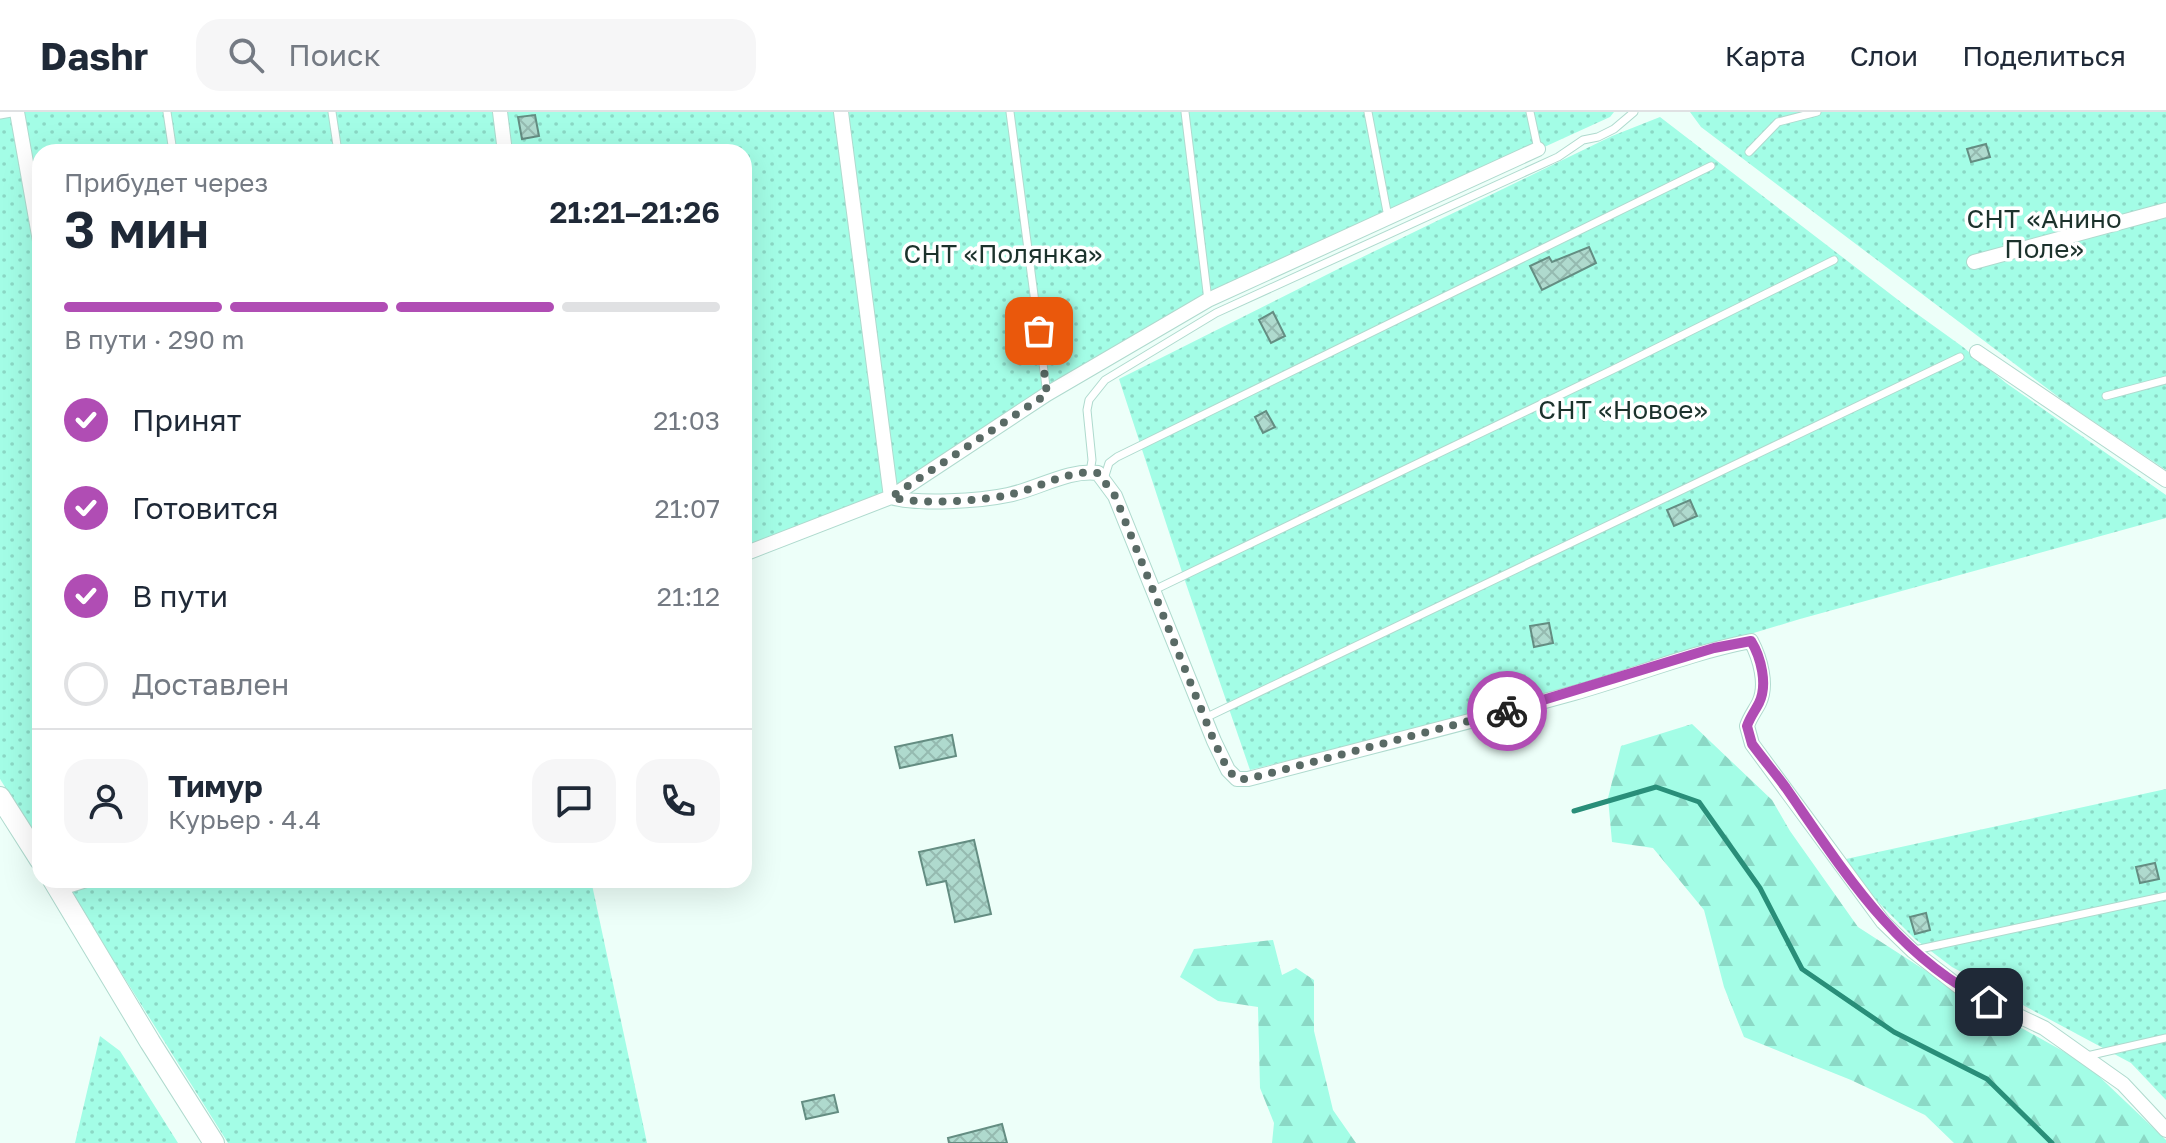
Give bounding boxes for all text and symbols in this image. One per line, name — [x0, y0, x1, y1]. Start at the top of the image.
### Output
search box — [196, 19, 756, 91]
text: Dashr — [40, 33, 148, 78]
icon: search — [224, 33, 268, 77]
text: Поиск — [288, 37, 381, 73]
text: Карта — [1725, 39, 1806, 72]
text: Слои — [1850, 39, 1918, 72]
text: Поделиться — [1962, 39, 2126, 72]
text: Прибудет через — [64, 167, 268, 198]
text: 21:21–21:26 — [550, 194, 720, 230]
text: 3 мин — [64, 197, 209, 259]
park label: СНТ «Анино Поле» — [1967, 203, 2121, 264]
park label: СНТ «Полянка» — [904, 238, 1102, 269]
pin — [1005, 297, 1073, 365]
icon: bag — [1017, 309, 1061, 353]
text: В пути · 290 m — [64, 324, 244, 355]
park label: СНТ «Новое» — [1538, 394, 1708, 425]
icon: check — [64, 398, 108, 442]
text: Принят — [132, 402, 241, 438]
text: 21:03 — [653, 405, 720, 436]
icon: check — [64, 486, 108, 530]
text: Готовится — [132, 490, 279, 526]
text: 21:07 — [655, 493, 720, 524]
icon: check — [64, 574, 108, 618]
text: В пути — [132, 578, 228, 614]
text: 21:12 — [657, 581, 720, 612]
text: Доставлен — [132, 666, 289, 702]
courier — [1467, 671, 1547, 751]
icon: bike — [1485, 689, 1529, 733]
button: person — [64, 759, 148, 843]
button: chat — [532, 759, 616, 843]
button: phone — [636, 759, 720, 843]
text: Тимур — [168, 768, 263, 804]
text: Курьер · 4.4 — [168, 804, 321, 835]
pin — [1955, 968, 2023, 1036]
icon: home — [1967, 980, 2011, 1024]

